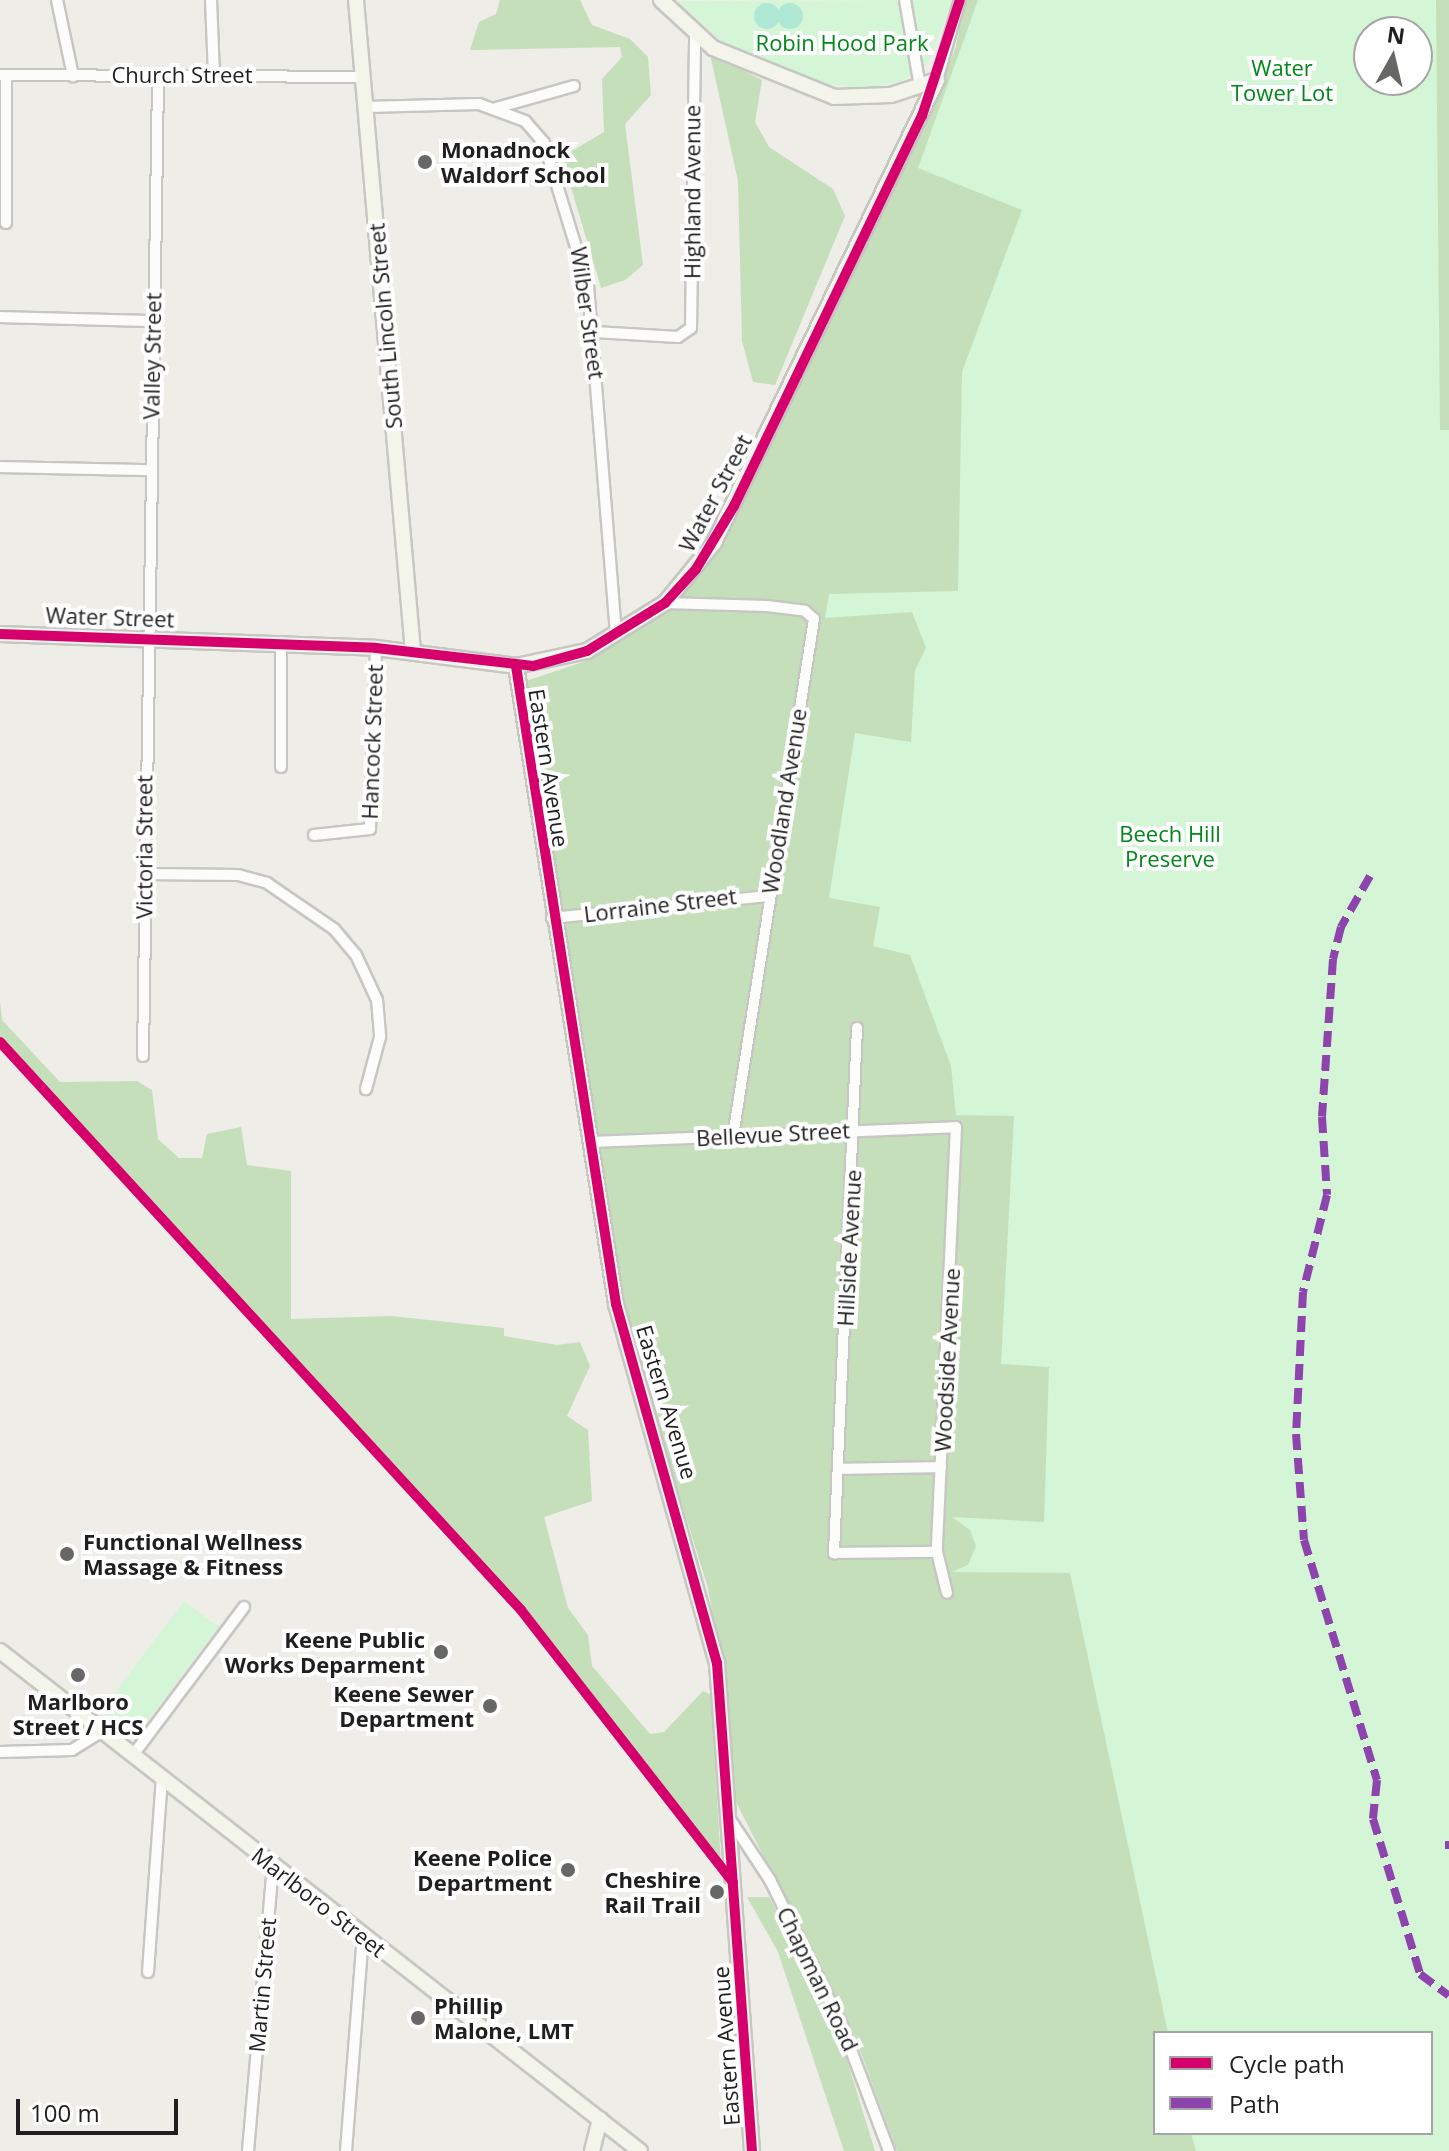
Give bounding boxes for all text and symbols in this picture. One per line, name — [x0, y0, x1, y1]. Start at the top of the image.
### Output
north arrow — [1353, 16, 1433, 96]
text: N — [1385, 18, 1407, 50]
park label: Robin Hood Park — [756, 30, 928, 56]
park label: Water Tower Lot — [1231, 54, 1333, 106]
street label: Church Street — [111, 62, 253, 88]
street label: Highland Avenue — [679, 105, 705, 279]
place label: Monadnock Waldorf School — [441, 136, 606, 188]
marker: Monadnock Waldorf School — [416, 153, 434, 171]
street label: South Lincoln Street — [363, 222, 407, 430]
street label: Wilber Street — [566, 245, 610, 381]
street label: Valley Street — [138, 292, 166, 420]
street label: Water Street — [673, 430, 757, 556]
street label: Water Street — [45, 602, 175, 632]
street label: Hancock Street — [356, 664, 388, 820]
street label: Eastern Avenue — [523, 687, 575, 849]
street label: Woodland Avenue — [756, 706, 812, 896]
street label: Victoria Street — [131, 775, 157, 919]
park label: Beech Hill Preserve — [1119, 820, 1221, 872]
street label: Lorraine Street — [582, 883, 738, 927]
street label: Bellevue Street — [695, 1117, 851, 1151]
street label: Hillside Avenue — [832, 1169, 866, 1327]
street label: Woodside Avenue — [929, 1267, 965, 1453]
street label: Eastern Avenue — [631, 1322, 703, 1482]
place label: Functional Wellness Massage & Fitness — [83, 1528, 302, 1580]
marker: Functional Wellness Massage & Fitness — [58, 1545, 76, 1563]
place label: Keene Public Works Deparment — [225, 1626, 425, 1678]
marker: Keene Public Works Deparment — [432, 1643, 450, 1661]
marker: Marlboro Street / HCS — [69, 1666, 87, 1684]
place label: Keene Sewer Department — [333, 1680, 474, 1732]
place label: Marlboro Street / HCS — [13, 1688, 143, 1740]
marker: Keene Sewer Department — [481, 1697, 499, 1715]
street label: Marlboro Street — [247, 1842, 391, 1962]
place label: Keene Police Department — [413, 1844, 552, 1896]
marker: Keene Police Department — [559, 1861, 577, 1879]
place label: Cheshire Rail Trail — [604, 1866, 701, 1918]
marker: Cheshire Rail Trail — [708, 1883, 726, 1901]
street label: Chapman Road — [772, 1903, 864, 2055]
street label: Martin Street — [243, 1917, 281, 2053]
street label: Eastern Avenue — [707, 1965, 745, 2127]
place label: Phillip Malone, LMT — [434, 1992, 574, 2044]
marker: Phillip Malone, LMT — [409, 2009, 427, 2027]
legend — [1153, 2031, 1433, 2135]
text: Cycle path — [1229, 2047, 1345, 2080]
scale bar — [20, 2083, 182, 2133]
text: Path — [1229, 2087, 1280, 2120]
text: 100 m — [30, 2096, 100, 2129]

